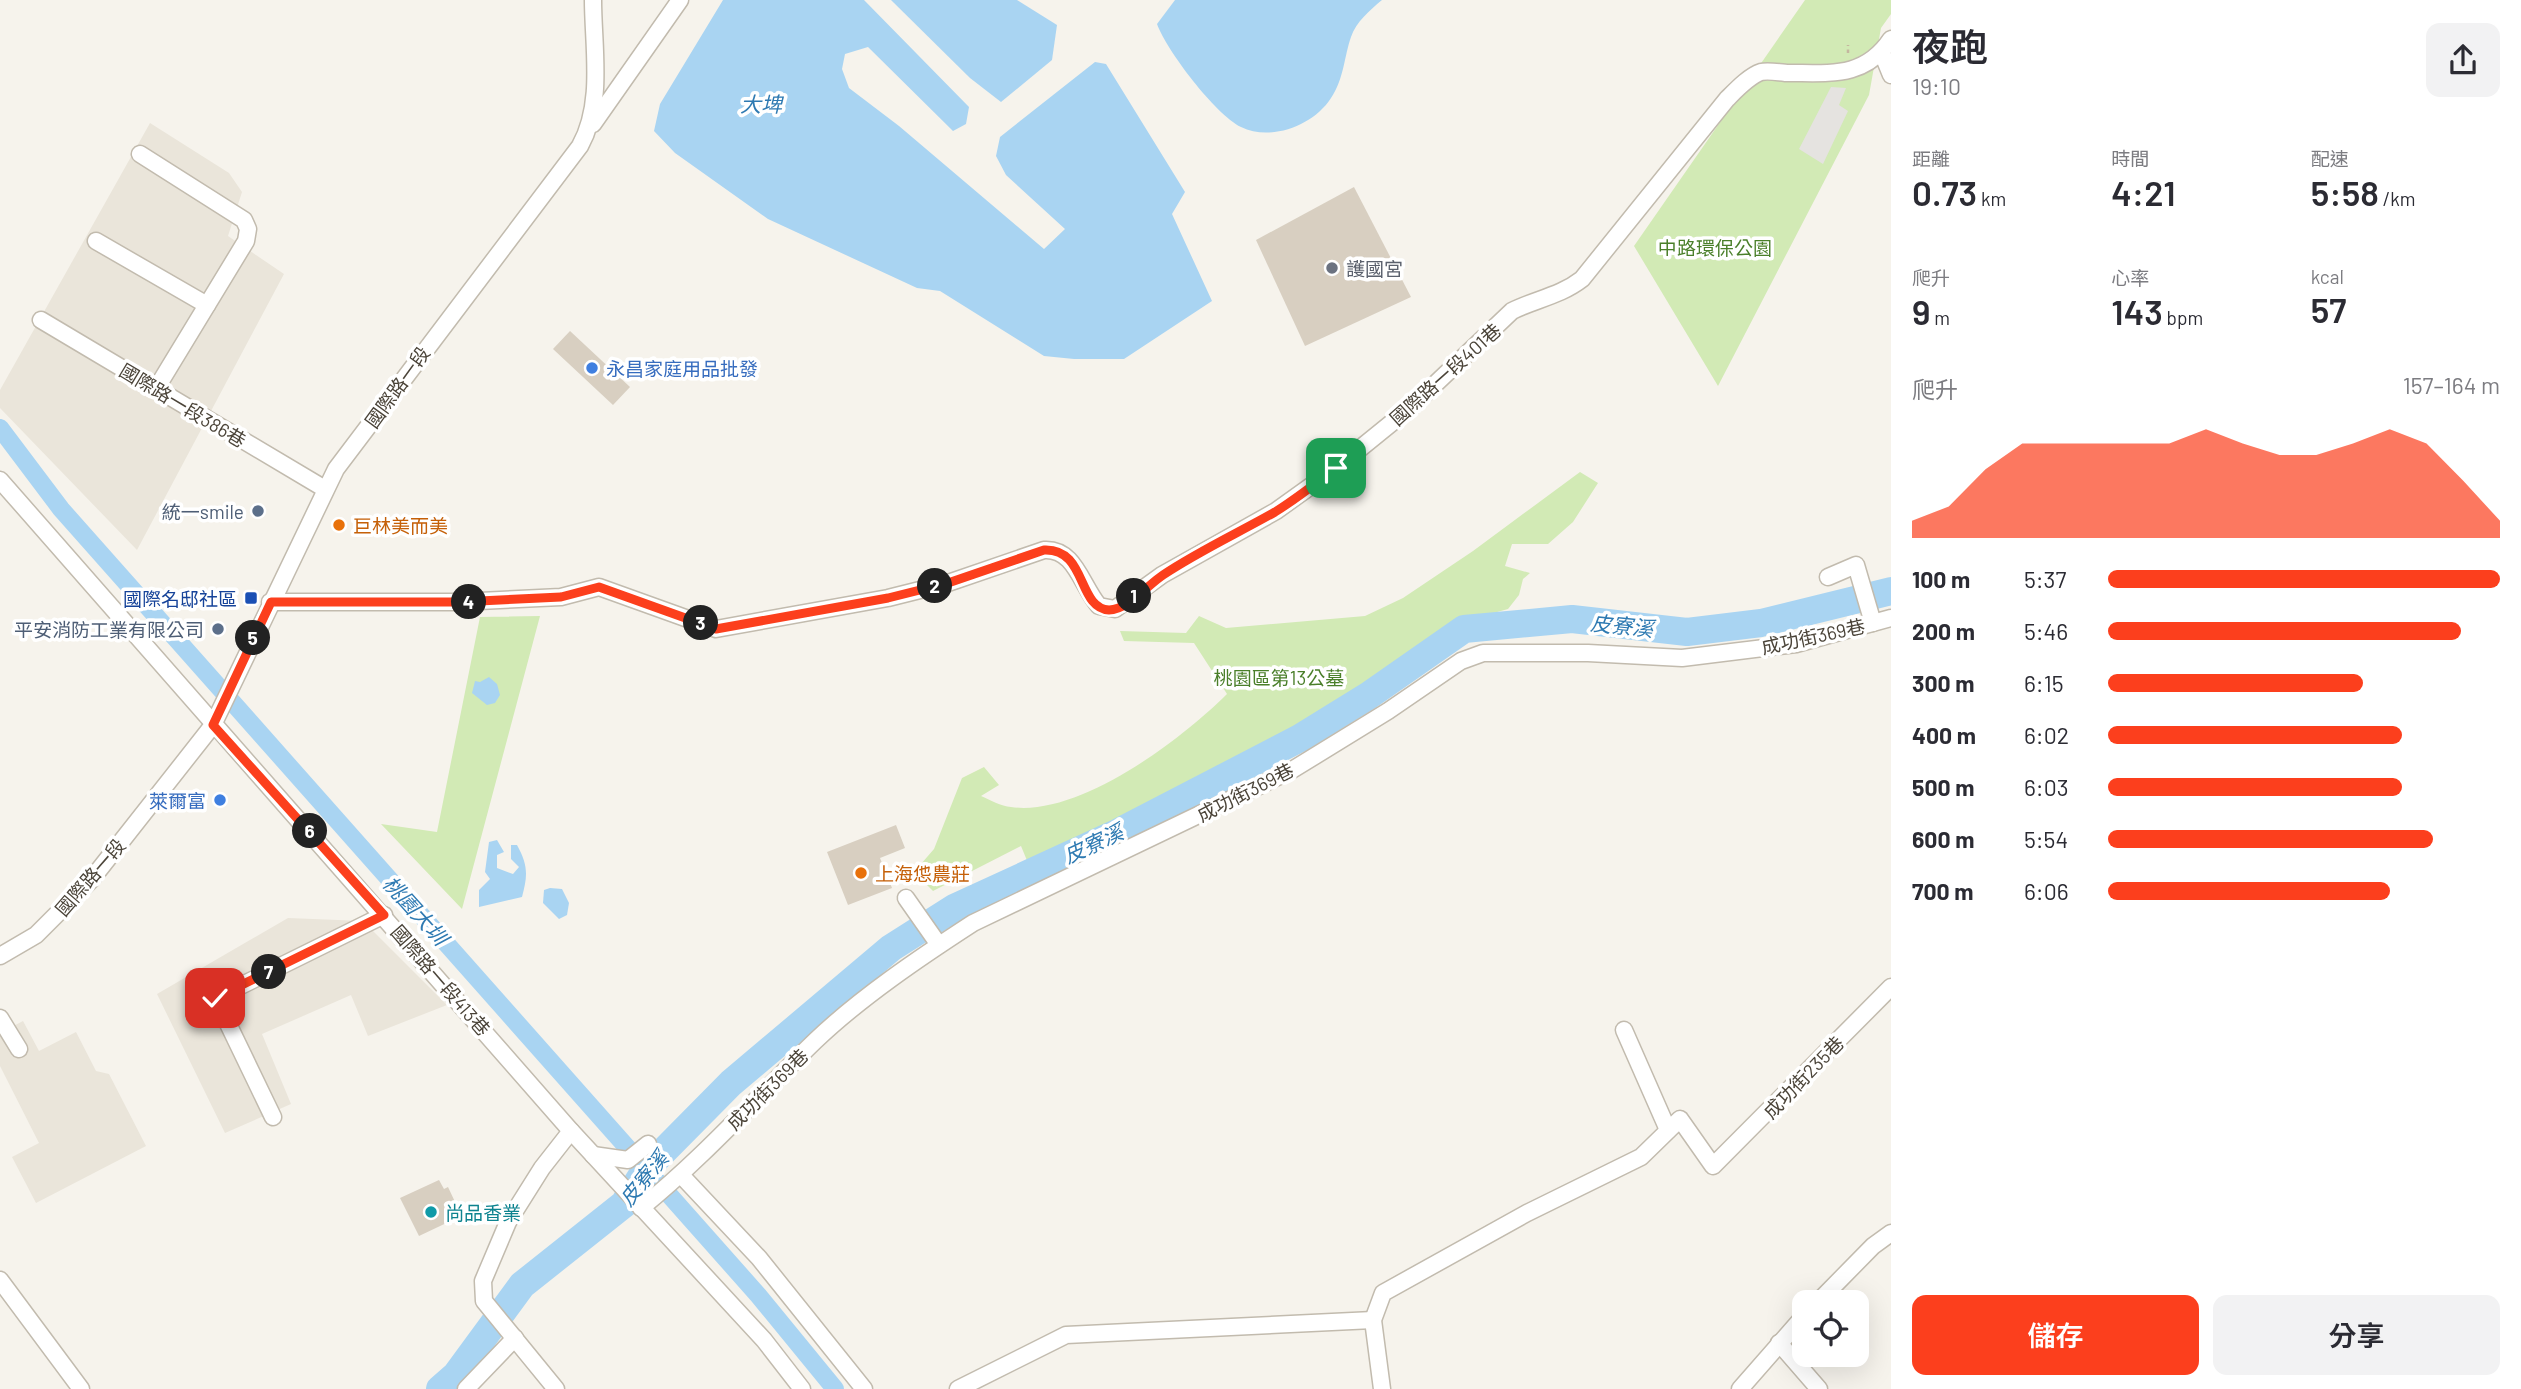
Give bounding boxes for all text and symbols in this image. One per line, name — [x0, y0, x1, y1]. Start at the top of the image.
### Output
text: 夜跑 — [1912, 23, 1988, 69]
button: share — [2426, 23, 2500, 97]
text: 19:10 — [1912, 72, 1961, 100]
water label: 大埤 — [740, 91, 785, 116]
text: 距離 — [1912, 147, 1950, 170]
text: 時間 — [2111, 147, 2149, 170]
text: 配速 — [2311, 147, 2349, 170]
text: 0.73 — [1912, 171, 1977, 213]
text: 4:21 — [2111, 171, 2176, 213]
text: 5:58 — [2311, 171, 2379, 213]
text: km — [1977, 187, 2006, 210]
text: /km — [2379, 187, 2415, 210]
park label: 中路環保公園 — [1658, 236, 1772, 259]
place label: 護國宮 — [1346, 257, 1403, 280]
marker: 護國宮 — [1324, 260, 1340, 276]
text: kcal — [2311, 265, 2344, 288]
text: 爬升 — [1912, 266, 1950, 289]
text: 心率 — [2111, 266, 2149, 289]
text: 57 — [2311, 288, 2346, 330]
text: 9 — [1912, 290, 1930, 332]
text: 143 — [2111, 290, 2163, 332]
text: m — [1930, 306, 1950, 329]
text: bpm — [2163, 306, 2203, 329]
street label: 國際路一段401巷 — [1385, 318, 1505, 430]
street label: 國際路一段 — [360, 342, 434, 432]
place label: 永昌家庭用品批發 — [606, 357, 758, 380]
street label: 國際路一段386巷 — [116, 358, 250, 452]
marker: 永昌家庭用品批發 — [584, 360, 600, 376]
text: 157–164 m — [2403, 371, 2500, 399]
text: 爬升 — [1912, 375, 1958, 403]
pin — [1306, 438, 1366, 498]
icon: arrive — [1317, 449, 1355, 487]
place label: 統一smile — [162, 500, 244, 523]
marker: 統一smile — [250, 503, 266, 519]
place label: 巨林美而美 — [353, 514, 448, 537]
marker: 巨林美而美 — [331, 517, 347, 533]
text: 100 m — [1912, 565, 1970, 593]
text: 5:37 — [2024, 565, 2066, 593]
pin: 2 — [918, 568, 953, 604]
text: 2 — [929, 574, 940, 597]
pin: 1 — [1116, 578, 1152, 614]
pin: 4 — [452, 584, 486, 620]
text: 1 — [1130, 584, 1137, 607]
place label: 國際名邸社區 — [123, 587, 237, 610]
marker: 國際名邸社區 — [243, 590, 259, 606]
text: 4 — [463, 590, 474, 613]
pin: 3 — [684, 606, 718, 640]
water label: 皮寮溪 — [1589, 609, 1658, 641]
text: 3 — [695, 611, 706, 634]
street label: 成功街369巷 — [1759, 614, 1867, 658]
text: 200 m — [1912, 617, 1975, 645]
text: 5:46 — [2024, 617, 2068, 645]
place label: 平安消防工業有限公司 — [14, 618, 204, 641]
pin: 5 — [236, 620, 270, 656]
marker: 平安消防工業有限公司 — [210, 621, 226, 637]
text: 5 — [247, 626, 258, 649]
park label: 桃園區第13公墓 — [1214, 666, 1344, 689]
text: 300 m — [1912, 669, 1974, 697]
text: 6:15 — [2024, 669, 2064, 697]
text: 400 m — [1912, 721, 1976, 749]
text: 6:02 — [2024, 721, 2069, 749]
street label: 成功街369巷 — [1193, 758, 1297, 826]
text: 500 m — [1912, 773, 1974, 801]
text: 6:03 — [2024, 773, 2068, 801]
place label: 萊爾富 — [149, 789, 206, 812]
marker: 萊爾富 — [212, 792, 228, 808]
pin: 6 — [292, 814, 328, 848]
water label: 皮寮溪 — [1059, 817, 1130, 868]
text: 6 — [304, 819, 315, 842]
text: 600 m — [1912, 825, 1974, 853]
text: 5:54 — [2024, 825, 2068, 853]
street label: 國際路一段 — [50, 834, 130, 920]
place label: 上海怹農莊 — [875, 862, 970, 885]
marker: 上海怹農莊 — [853, 865, 869, 881]
water label: 桃園大圳 — [379, 870, 455, 952]
text: 700 m — [1912, 877, 1973, 905]
text: 6:06 — [2024, 877, 2068, 905]
street label: 國際路一段413巷 — [387, 920, 495, 1040]
pin: 7 — [252, 954, 286, 990]
text: 7 — [264, 960, 273, 983]
pin — [185, 968, 245, 1028]
icon: check — [196, 979, 234, 1017]
street label: 成功街235巷 — [1758, 1031, 1848, 1123]
street label: 成功街369巷 — [722, 1044, 812, 1134]
water label: 皮寮溪 — [613, 1143, 674, 1210]
place label: 尚品香業 — [445, 1201, 521, 1224]
marker: 尚品香業 — [423, 1204, 439, 1220]
map controls — [1792, 1290, 1869, 1367]
button: locate — [1792, 1290, 1869, 1367]
button: 儲存 — [1912, 1295, 2199, 1375]
button: 分享 — [2213, 1295, 2500, 1375]

